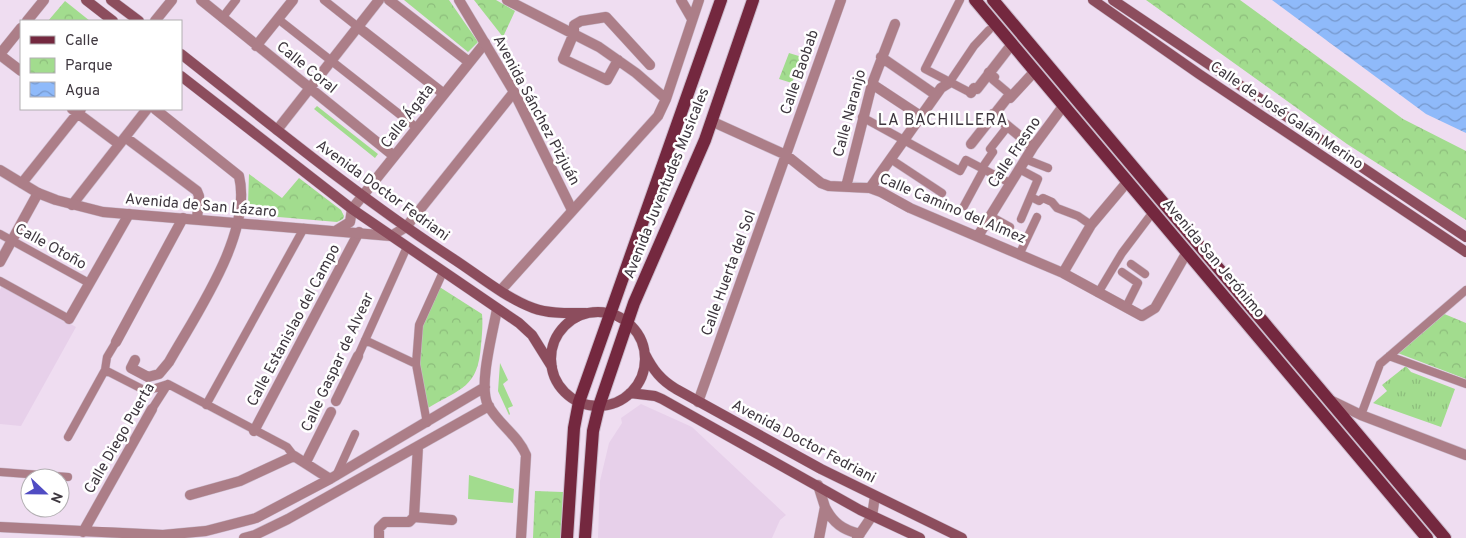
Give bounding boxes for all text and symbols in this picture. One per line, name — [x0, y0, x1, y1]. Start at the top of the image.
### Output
legend — [20, 20, 182, 110]
street label: Calle Baobab — [777, 28, 824, 117]
text: Calle — [65, 32, 99, 51]
street label: Avenida Sánchez Pizjuán — [488, 32, 583, 189]
street label: Calle Coral — [272, 38, 340, 98]
text: Parque — [65, 57, 113, 76]
street label: Calle de José Galán Merino — [1206, 58, 1366, 175]
street label: Calle Naranjo — [830, 67, 871, 159]
street label: Calle Ágata — [376, 80, 439, 153]
text: Agua — [65, 82, 100, 101]
street label: Avenida Juventudes Musicales — [620, 85, 714, 282]
district label: LA BACHILLERA — [878, 111, 1008, 131]
street label: Calle Fresno — [984, 114, 1046, 192]
street label: Avenida Doctor Fedriani — [312, 136, 453, 246]
street label: Calle Camino del Almez — [876, 170, 1029, 249]
street label: Avenida de San Lázaro — [124, 190, 278, 223]
street label: Avenida San Jerónimo — [1157, 195, 1268, 323]
street label: Calle Huerta del Sol — [698, 208, 761, 339]
street label: Calle Otoño — [11, 220, 89, 275]
street label: Calle Estanislao del Campo — [243, 241, 345, 410]
street label: Calle Gaspar de Alvear — [298, 290, 379, 435]
street label: Calle Diego Puerta — [81, 380, 160, 498]
street label: Avenida Doctor Fedriani — [728, 396, 879, 488]
north arrow — [20, 468, 70, 518]
text: N — [46, 489, 65, 505]

